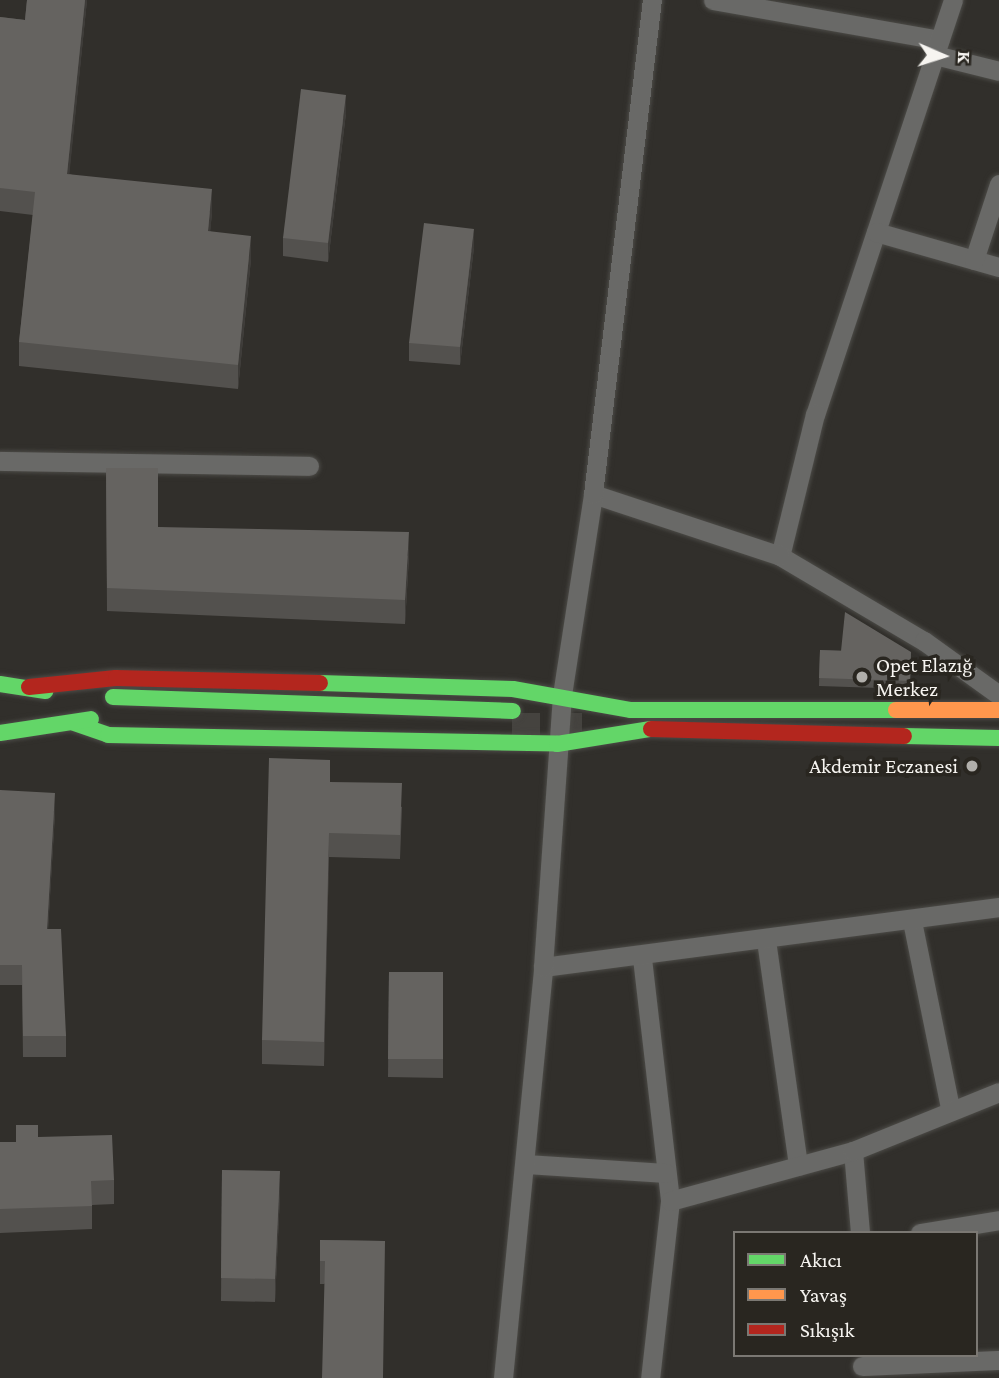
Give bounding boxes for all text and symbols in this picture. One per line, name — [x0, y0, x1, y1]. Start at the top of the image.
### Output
north arrow — [908, 21, 978, 91]
text: K — [954, 51, 975, 64]
place label: Opet Elazığ Merkez — [876, 652, 972, 702]
marker: Opet Elazığ Merkez — [854, 669, 870, 685]
place label: Akdemir Eczanesi — [809, 753, 958, 779]
marker: Akdemir Eczanesi — [964, 758, 980, 774]
legend — [733, 1231, 978, 1357]
text: Akıcı — [800, 1248, 842, 1272]
text: Yavaş — [800, 1283, 847, 1307]
text: Sıkışık — [800, 1318, 855, 1342]

